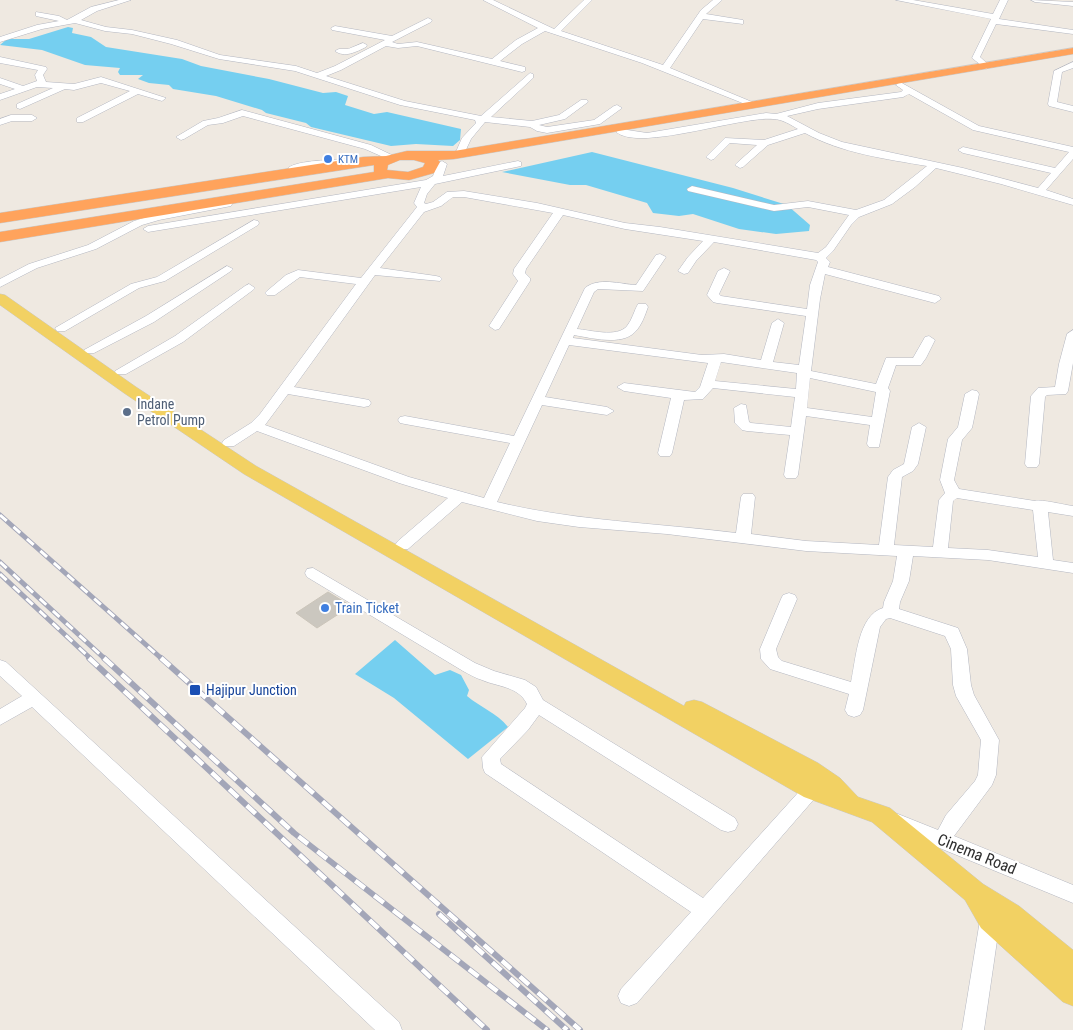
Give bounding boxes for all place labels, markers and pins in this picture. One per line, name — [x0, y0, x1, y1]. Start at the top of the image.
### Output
marker: KTM — [322, 153, 334, 165]
place label: KTM — [338, 153, 358, 166]
place label: Indane Petrol Pump — [137, 396, 205, 428]
marker: Indane Petrol Pump — [121, 406, 133, 418]
place label: Train Ticket — [335, 600, 399, 616]
marker: Train Ticket — [319, 602, 331, 614]
place label: Hajipur Junction — [206, 682, 297, 698]
marker: Hajipur Junction — [188, 683, 202, 697]

